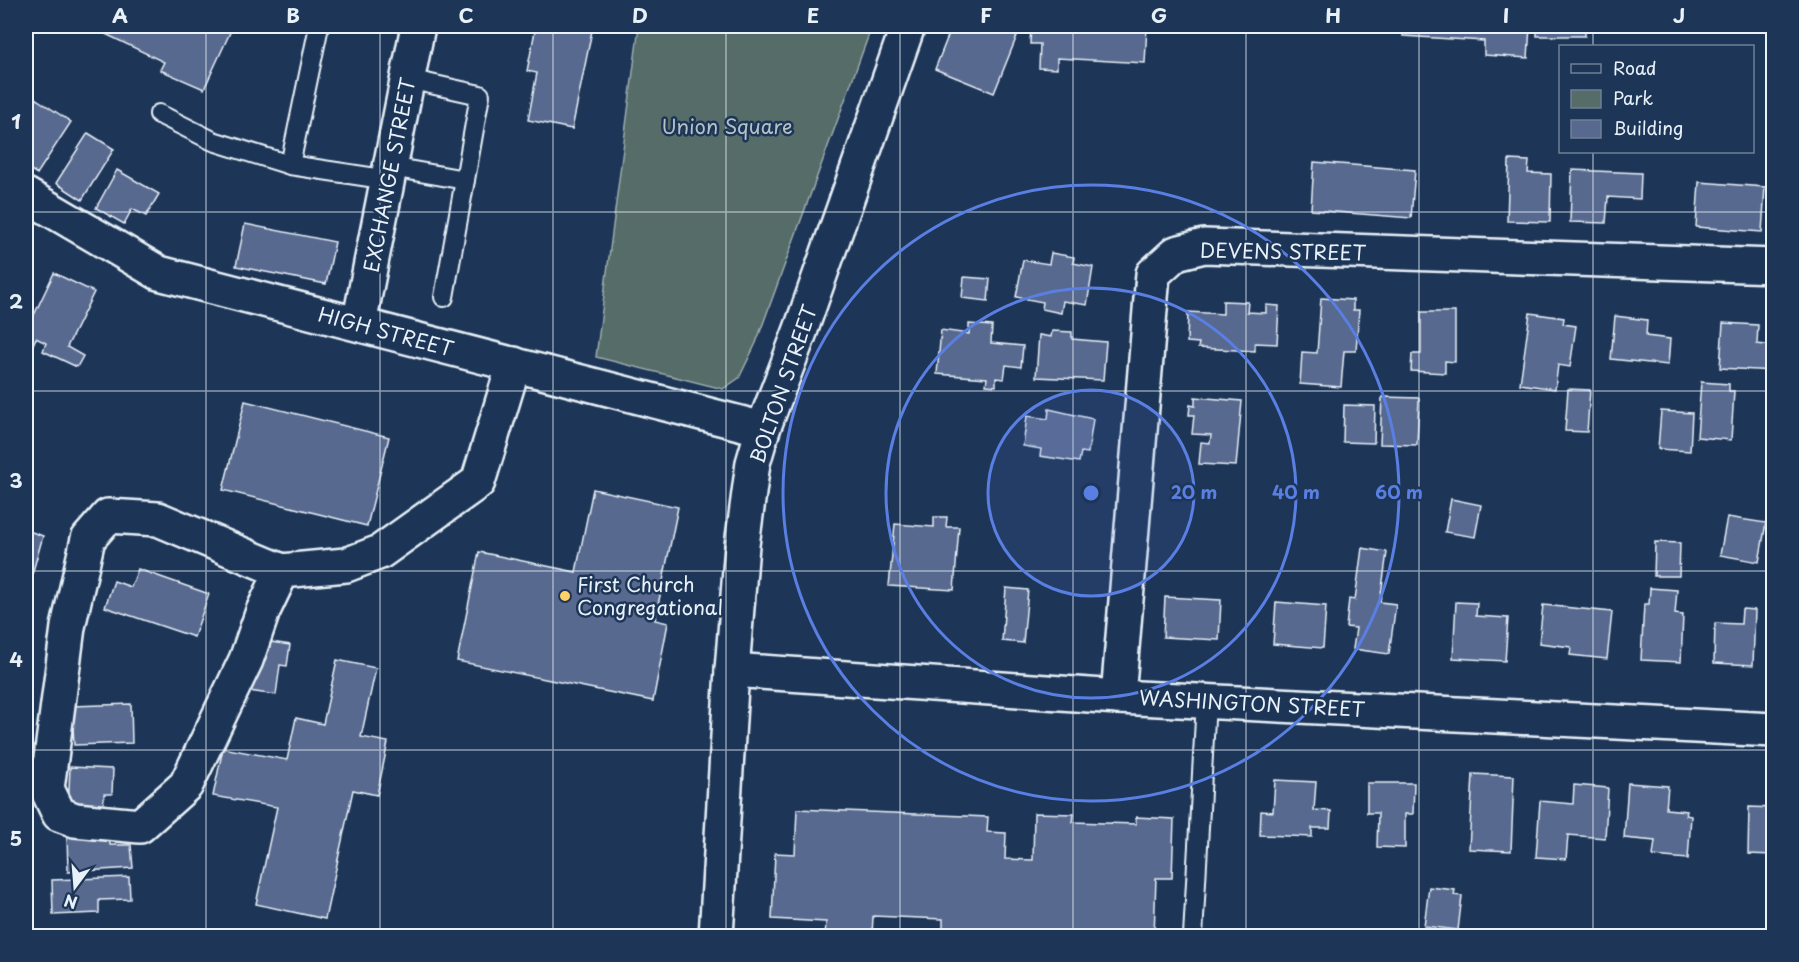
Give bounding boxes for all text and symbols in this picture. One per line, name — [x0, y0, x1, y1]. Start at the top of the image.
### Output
text: A — [112, 0, 128, 30]
text: B — [286, 0, 300, 30]
text: C — [458, 0, 474, 30]
text: D — [632, 0, 648, 30]
text: E — [807, 0, 819, 30]
text: F — [980, 0, 992, 30]
text: G — [1151, 0, 1167, 30]
text: H — [1325, 0, 1341, 30]
text: I — [1503, 0, 1509, 30]
text: J — [1673, 0, 1685, 30]
legend — [1559, 45, 1754, 153]
text: Road — [1613, 54, 1657, 81]
street label: EXCHANGE STREET — [355, 75, 423, 275]
text: Park — [1613, 84, 1653, 111]
text: 1 — [11, 106, 21, 136]
park label: Union Square — [661, 111, 793, 141]
text: Building — [1613, 114, 1683, 141]
street label: DEVENS STREET — [1200, 235, 1367, 267]
text: 2 — [9, 286, 23, 316]
street label: HIGH STREET — [315, 299, 457, 364]
street label: BOLTON STREET — [742, 301, 824, 467]
text: 3 — [9, 465, 23, 495]
text: 20 m — [1171, 478, 1217, 505]
text: 40 m — [1272, 478, 1320, 505]
text: 60 m — [1375, 478, 1423, 505]
centre of rings — [1081, 483, 1101, 503]
place label: First Church Congregational — [577, 569, 723, 622]
marker: First Church Congregational — [558, 589, 572, 603]
text: 4 — [9, 644, 23, 674]
street label: WASHINGTON STREET — [1138, 682, 1366, 724]
text: 5 — [10, 823, 22, 853]
north arrow — [45, 857, 105, 917]
text: N — [61, 889, 80, 916]

